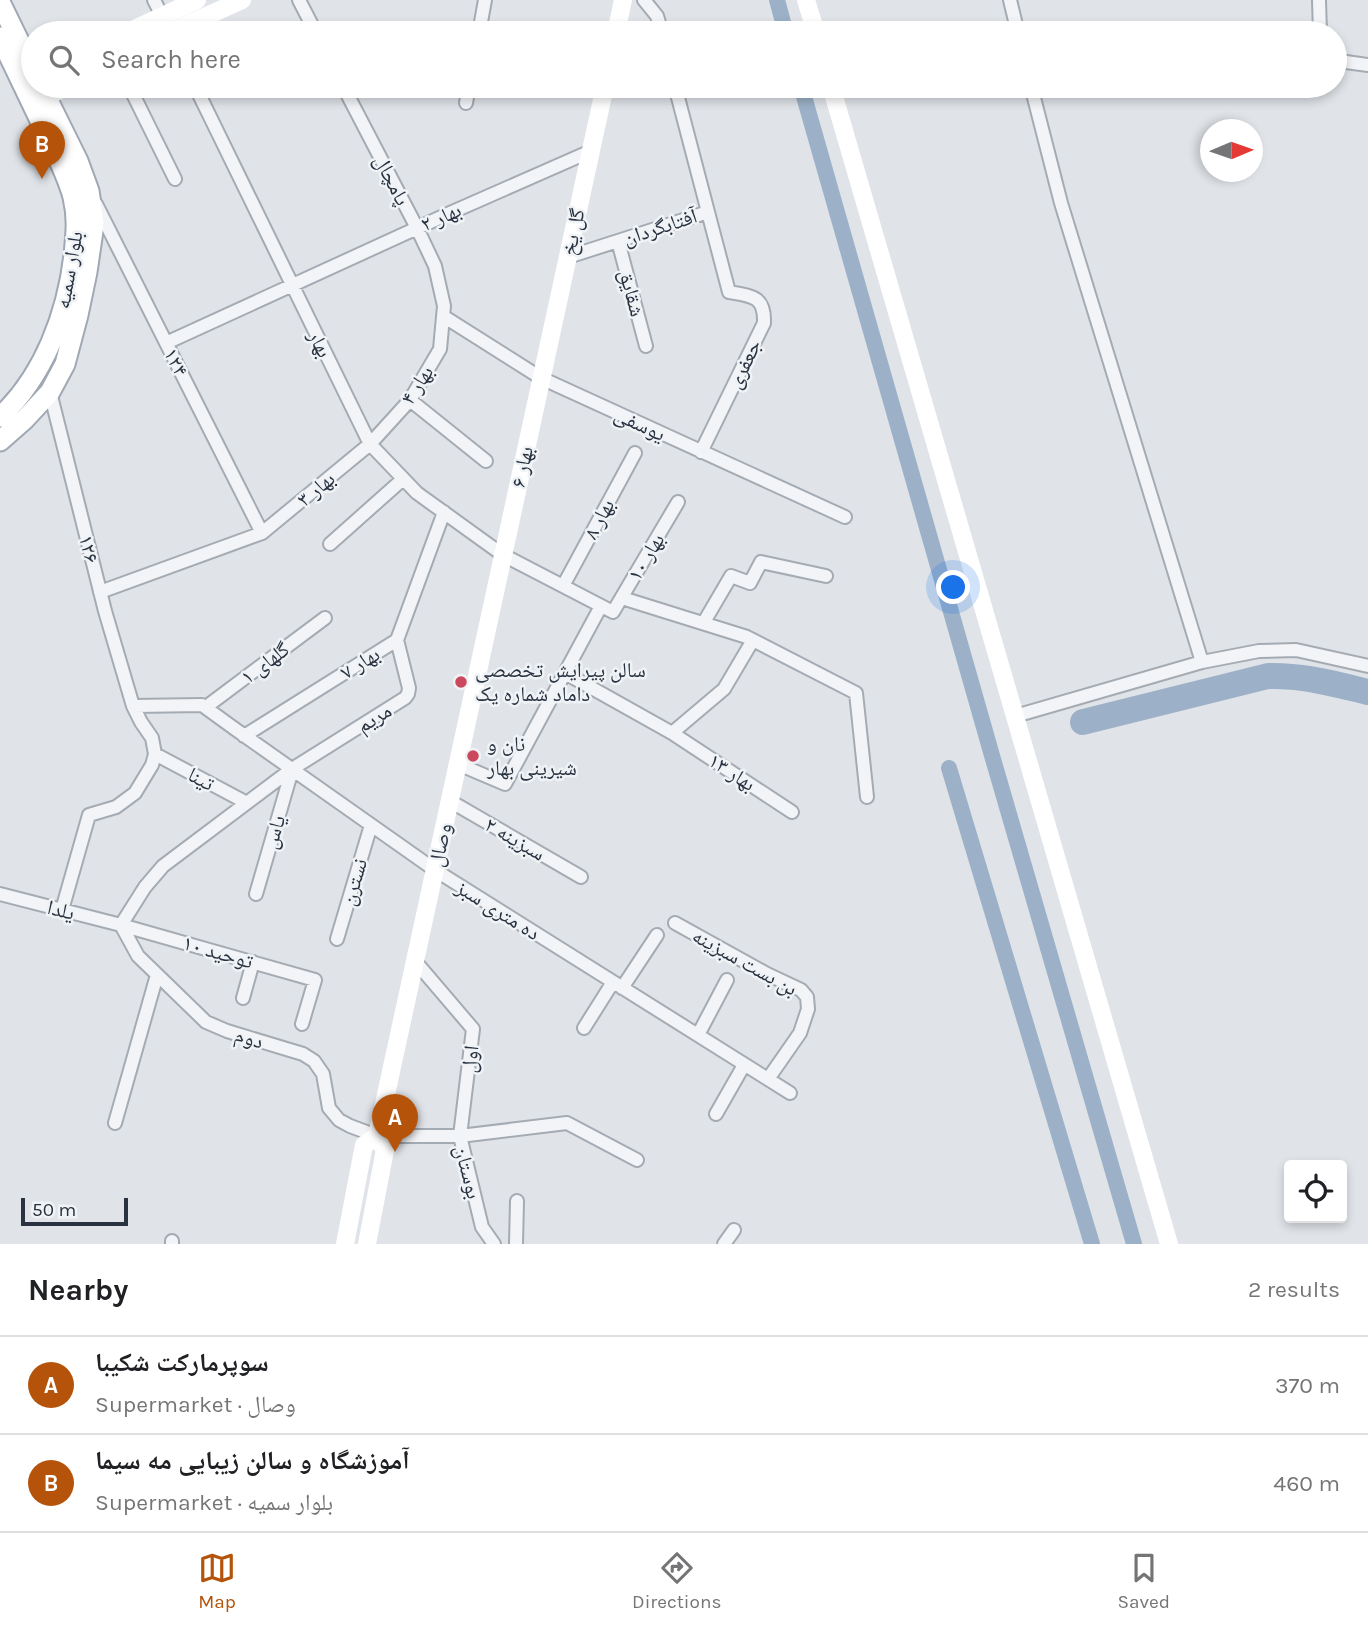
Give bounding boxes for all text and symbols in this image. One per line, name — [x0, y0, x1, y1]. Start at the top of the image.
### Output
search box — [21, 21, 1347, 98]
icon: search — [45, 41, 83, 79]
text: Search here — [101, 44, 241, 75]
north arrow — [1200, 119, 1263, 182]
pin: B — [19, 121, 65, 179]
street label: پامچال — [369, 151, 415, 210]
street label: بهار ۲ — [417, 198, 465, 236]
street label: آفتابگردان — [620, 204, 701, 250]
street label: گل یخ — [556, 206, 591, 258]
street label: بلوار سمیه — [50, 229, 88, 311]
street label: شقایق — [613, 267, 650, 320]
street label: بهار — [303, 326, 337, 361]
street label: جعفری — [722, 336, 766, 392]
street label: ۱۲۴ — [159, 344, 193, 380]
street label: بهار ۴ — [396, 361, 438, 409]
street label: یوسفی — [610, 402, 669, 447]
street label: بهار ۶ — [506, 444, 538, 490]
street label: بهار ۳ — [292, 466, 340, 512]
street label: بهار ۸ — [579, 495, 619, 543]
street label: بهار ۱۰ — [623, 529, 669, 585]
street label: ۱۲۶ — [74, 532, 104, 566]
your location — [936, 570, 970, 604]
street label: گلهای ۱ — [236, 637, 294, 689]
street label: بهار ۷ — [336, 642, 384, 684]
place label: سالن پیرایش تخصصی داماد شماره یک — [475, 658, 646, 706]
marker: سالن پیرایش تخصصی داماد شماره یک — [453, 674, 469, 690]
street label: مریم — [352, 698, 397, 740]
place label: نان و شیرینی بهار — [486, 732, 577, 781]
marker: نان و شیرینی بهار — [465, 748, 481, 764]
street label: بهار ۱۳ — [704, 748, 760, 796]
street label: تینا — [184, 762, 218, 796]
street label: یاس — [258, 812, 291, 852]
street label: سبزینه ۲ — [481, 812, 549, 866]
street label: وصال — [424, 821, 456, 869]
street label: نسترن — [336, 856, 372, 908]
street label: ده متری سبز — [451, 874, 544, 945]
street label: یلدا — [45, 895, 77, 925]
street label: بن بست سبزینه — [688, 923, 802, 1002]
street label: توحید ۱۰ — [180, 931, 256, 973]
street label: دوم — [231, 1022, 266, 1056]
street label: اول — [456, 1044, 484, 1074]
pin: A — [372, 1094, 418, 1152]
street label: بوستان — [450, 1143, 486, 1201]
map controls — [1284, 1160, 1347, 1223]
button: locate — [1284, 1160, 1347, 1223]
scale bar — [21, 1195, 128, 1227]
text: 50 m — [32, 1199, 76, 1221]
text: Nearby — [28, 1272, 128, 1308]
text: 2 results — [1248, 1276, 1340, 1303]
text: سوپرمارکت شکیبا — [95, 1347, 269, 1378]
text: A — [44, 1372, 58, 1399]
text: 370 m — [1275, 1372, 1340, 1399]
text: Supermarket · وصال — [95, 1391, 296, 1418]
text: آموزشگاه و سالن زیبایی مه سیما — [95, 1445, 410, 1476]
text: B — [44, 1470, 58, 1497]
text: 460 m — [1273, 1470, 1340, 1497]
text: Supermarket · بلوار سمیه — [95, 1489, 333, 1516]
tab: Map — [198, 1549, 236, 1613]
tab: Directions — [632, 1549, 721, 1613]
tab: Saved — [1117, 1549, 1170, 1613]

